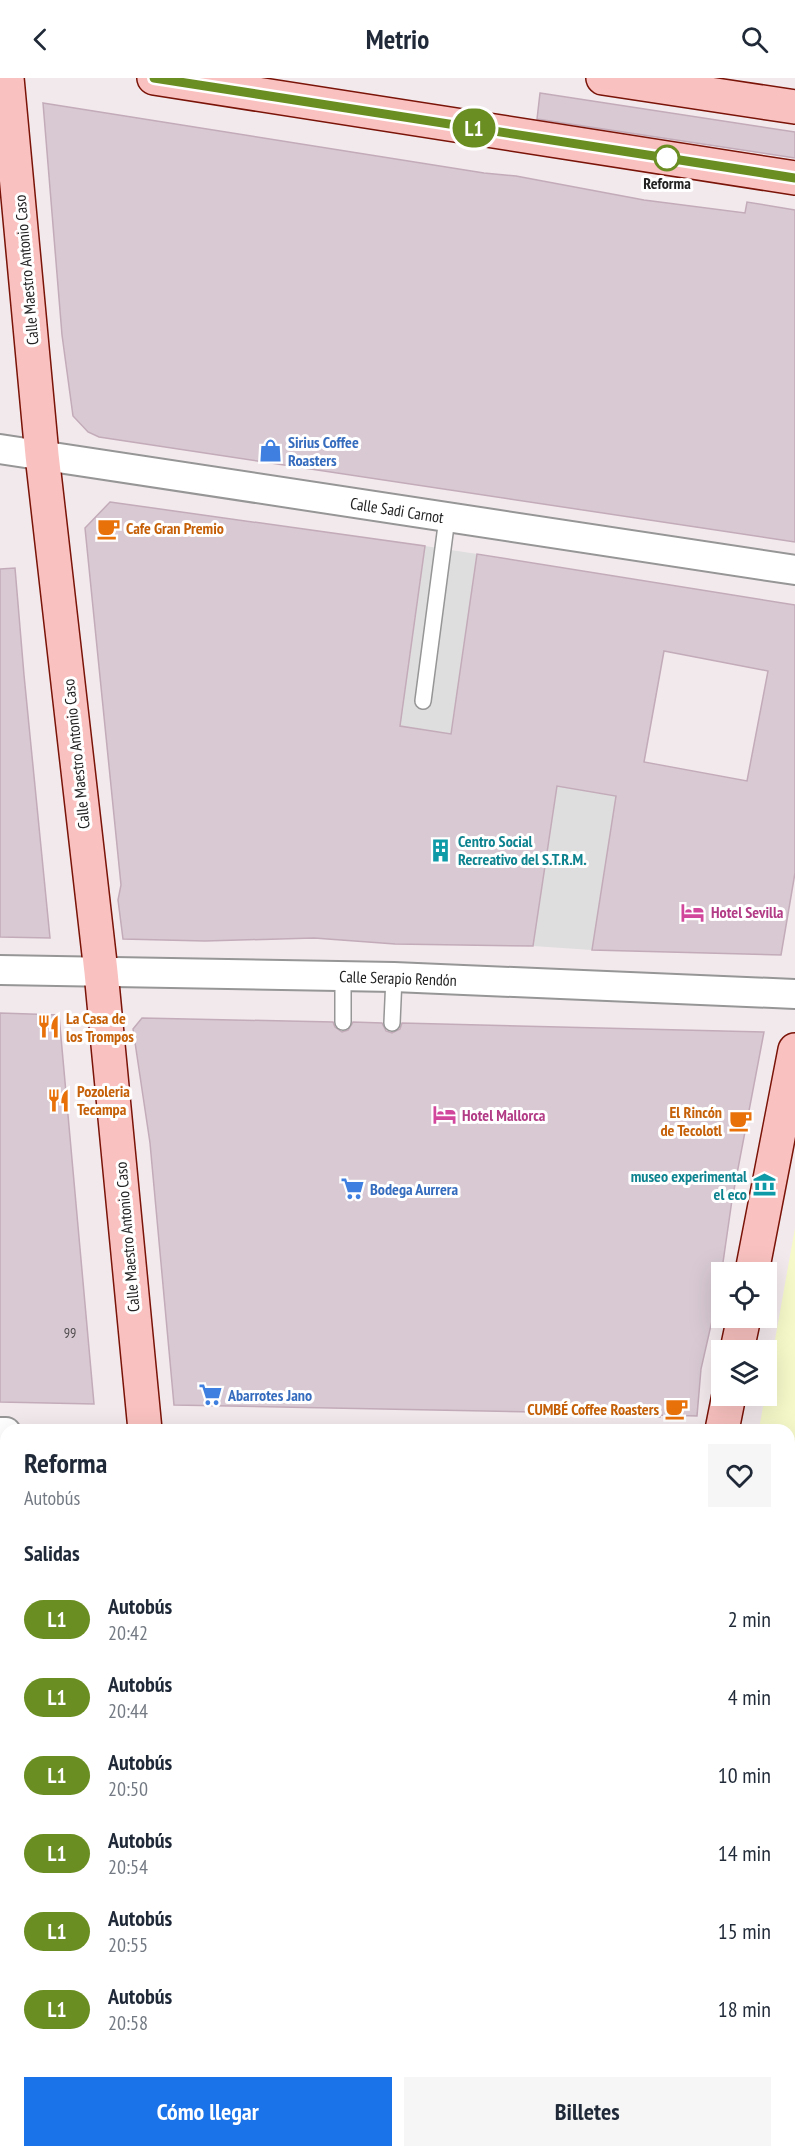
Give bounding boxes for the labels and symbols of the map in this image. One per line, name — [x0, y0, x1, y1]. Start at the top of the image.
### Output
line badge: L1 — [447, 109, 501, 148]
marker: Reforma — [654, 145, 680, 171]
place label: Reforma — [643, 173, 691, 193]
street label: Calle Maestro Antonio Caso — [9, 194, 43, 346]
place label: Sirius Coffee Roasters — [288, 432, 359, 470]
shop icon: Sirius Coffee Roasters — [257, 438, 283, 464]
street label: Calle Sadi Carnot — [349, 493, 446, 527]
cafe icon: Cafe Gran Premio — [95, 515, 121, 541]
place label: Cafe Gran Premio — [126, 518, 224, 538]
street label: Calle Maestro Antonio Caso — [58, 678, 94, 830]
place label: Centro Social Recreativo del S.T.R.M. — [458, 831, 587, 869]
building icon: Centro Social Recreativo del S.T.R.M. — [427, 837, 453, 863]
hotel icon: Hotel Sevilla — [680, 899, 706, 925]
place label: Hotel Sevilla — [711, 902, 784, 922]
street label: Calle Serapio Rendón — [339, 966, 457, 990]
place label: La Casa de los Trompos — [66, 1008, 134, 1046]
restaurant icon: La Casa de los Trompos — [35, 1014, 61, 1040]
place label: Pozoleria Tecampa — [77, 1081, 130, 1119]
restaurant icon: Pozoleria Tecampa — [46, 1087, 72, 1113]
hotel icon: Hotel Mallorca — [431, 1102, 457, 1128]
place label: El Rincón de Tecolotl — [660, 1102, 722, 1140]
place label: Hotel Mallorca — [462, 1105, 546, 1125]
cafe icon: El Rincón de Tecolotl — [727, 1108, 753, 1134]
street label: Calle Maestro Antonio Caso — [110, 1161, 144, 1313]
place label: museo experimental el eco — [631, 1166, 747, 1204]
museum icon: museo experimental el eco — [752, 1172, 778, 1198]
supermarket icon: Bodega Aurrera — [339, 1176, 365, 1202]
place label: Bodega Aurrera — [370, 1179, 458, 1199]
house number: 99 — [64, 1324, 76, 1342]
supermarket icon: Abarrotes Jano — [197, 1382, 223, 1408]
place label: Abarrotes Jano — [227, 1385, 312, 1405]
cafe icon: CUMBÉ Coffee Roasters — [664, 1396, 690, 1422]
place label: CUMBÉ Coffee Roasters — [527, 1399, 659, 1419]

